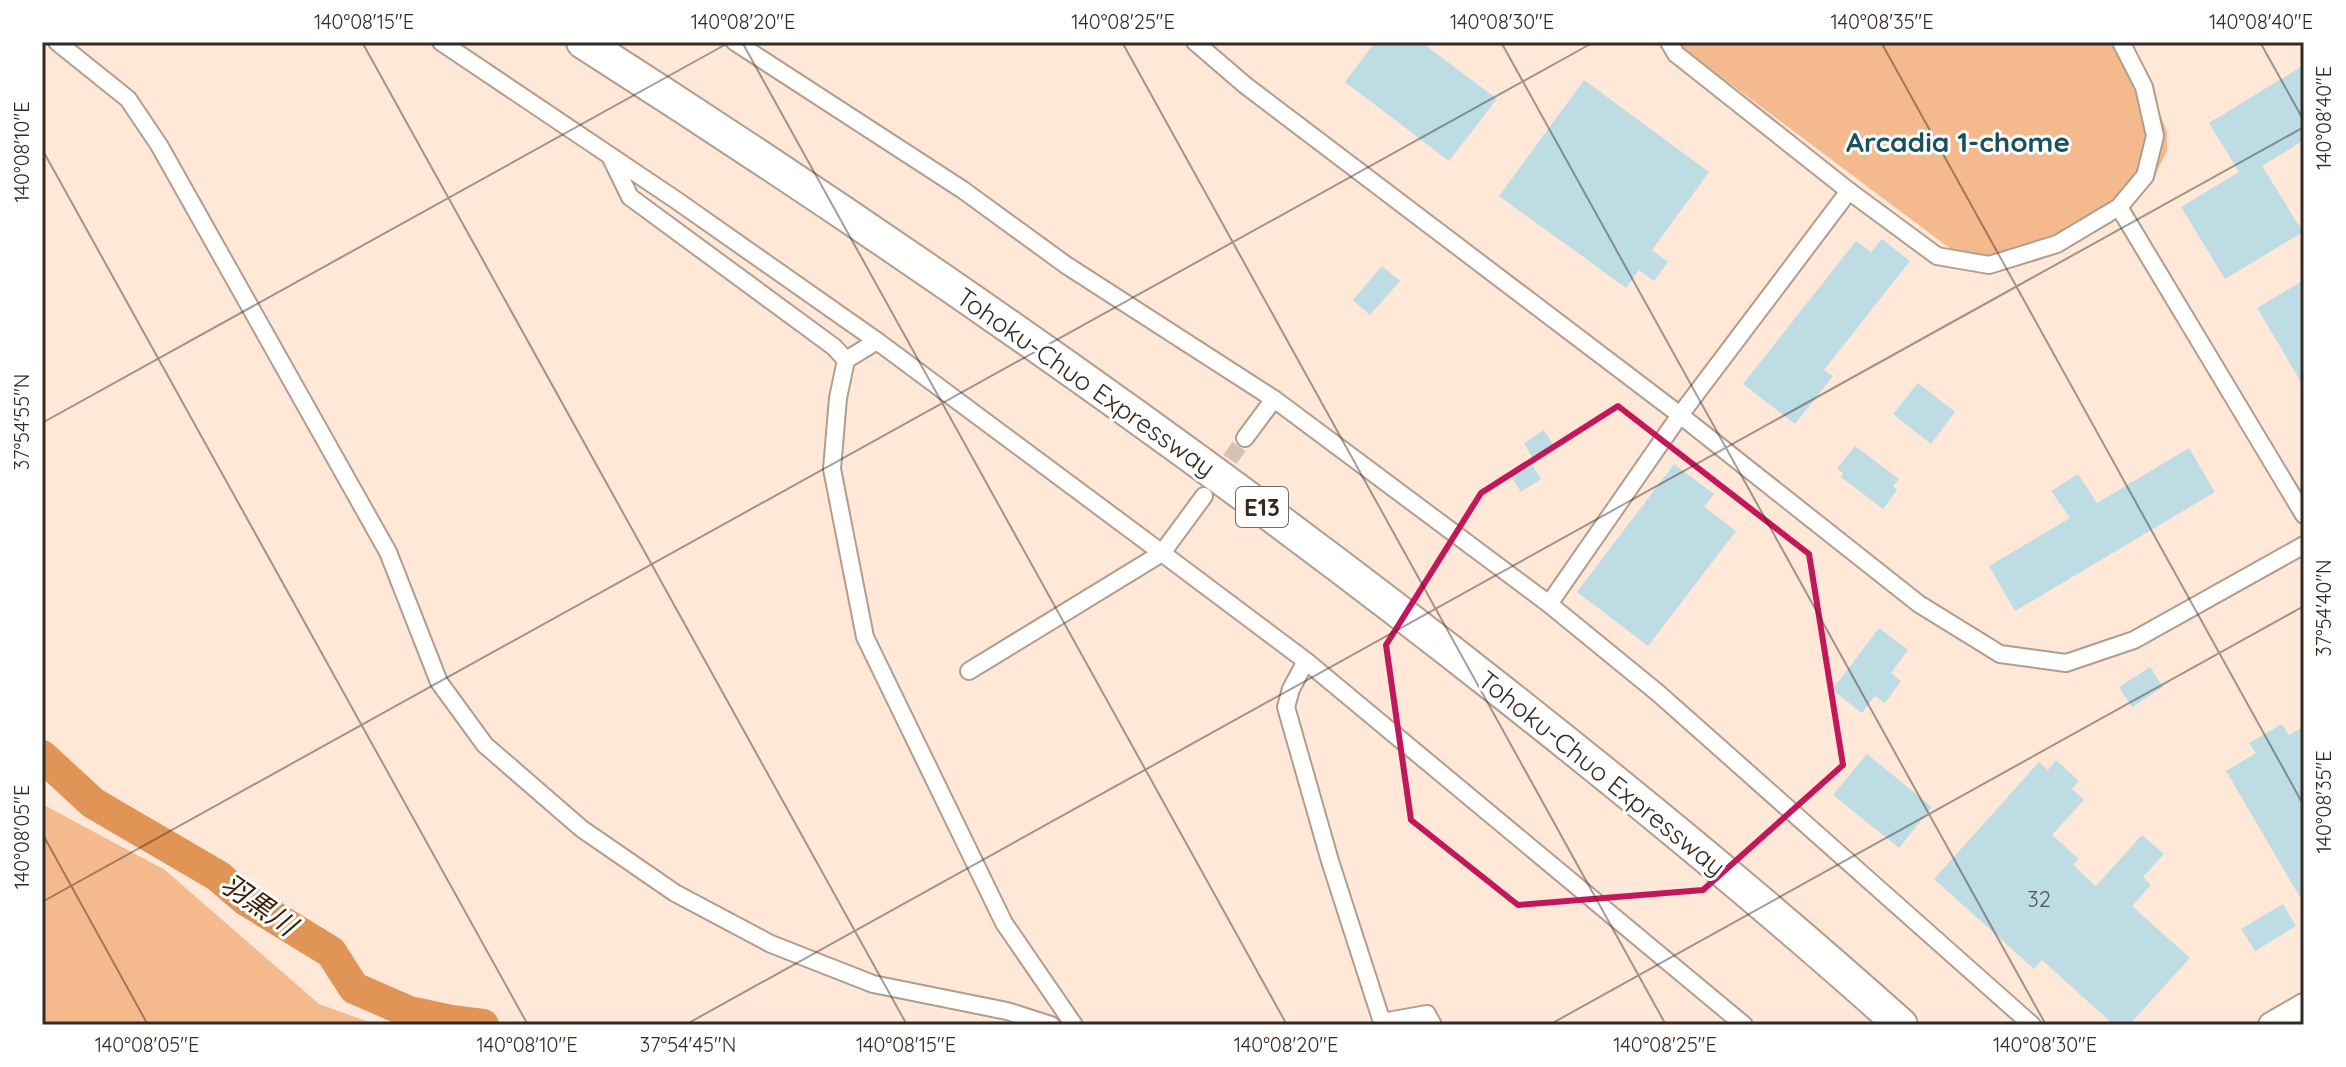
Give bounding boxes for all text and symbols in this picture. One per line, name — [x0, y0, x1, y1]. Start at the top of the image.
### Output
text: 140°08'15"E — [314, 9, 414, 34]
text: 140°08'20"E — [691, 9, 795, 34]
text: 140°08'25"E — [1071, 9, 1175, 34]
text: 140°08'30"E — [1450, 9, 1554, 34]
text: 140°08'35"E — [1830, 9, 1934, 34]
text: 140°08'40"E — [2209, 9, 2313, 34]
text: 140°08'40"E — [2311, 66, 2336, 170]
text: 140°08'10"E — [9, 101, 34, 203]
district label: Arcadia 1-chome — [1846, 124, 2070, 159]
street label: Tohoku-Chuo Expressway — [950, 280, 1222, 484]
text: 37°54'55"N — [9, 374, 34, 470]
road number: E13 — [1236, 487, 1288, 527]
text: 37°54'40"N — [2311, 559, 2336, 657]
street label: Tohoku-Chuo Expressway — [1472, 663, 1732, 883]
text: 140°08'35"E — [2311, 750, 2336, 854]
text: 140°08'05"E — [9, 785, 34, 889]
water label: 羽黒川 — [215, 866, 306, 944]
house number: 32 — [2027, 885, 2051, 913]
text: 140°08'05"E — [95, 1032, 199, 1057]
text: 140°08'10"E — [476, 1032, 578, 1057]
text: 37°54'45"N — [640, 1032, 736, 1057]
text: 140°08'15"E — [856, 1032, 956, 1057]
text: 140°08'20"E — [1234, 1032, 1338, 1057]
text: 140°08'25"E — [1613, 1032, 1717, 1057]
text: 140°08'30"E — [1993, 1032, 2097, 1057]

